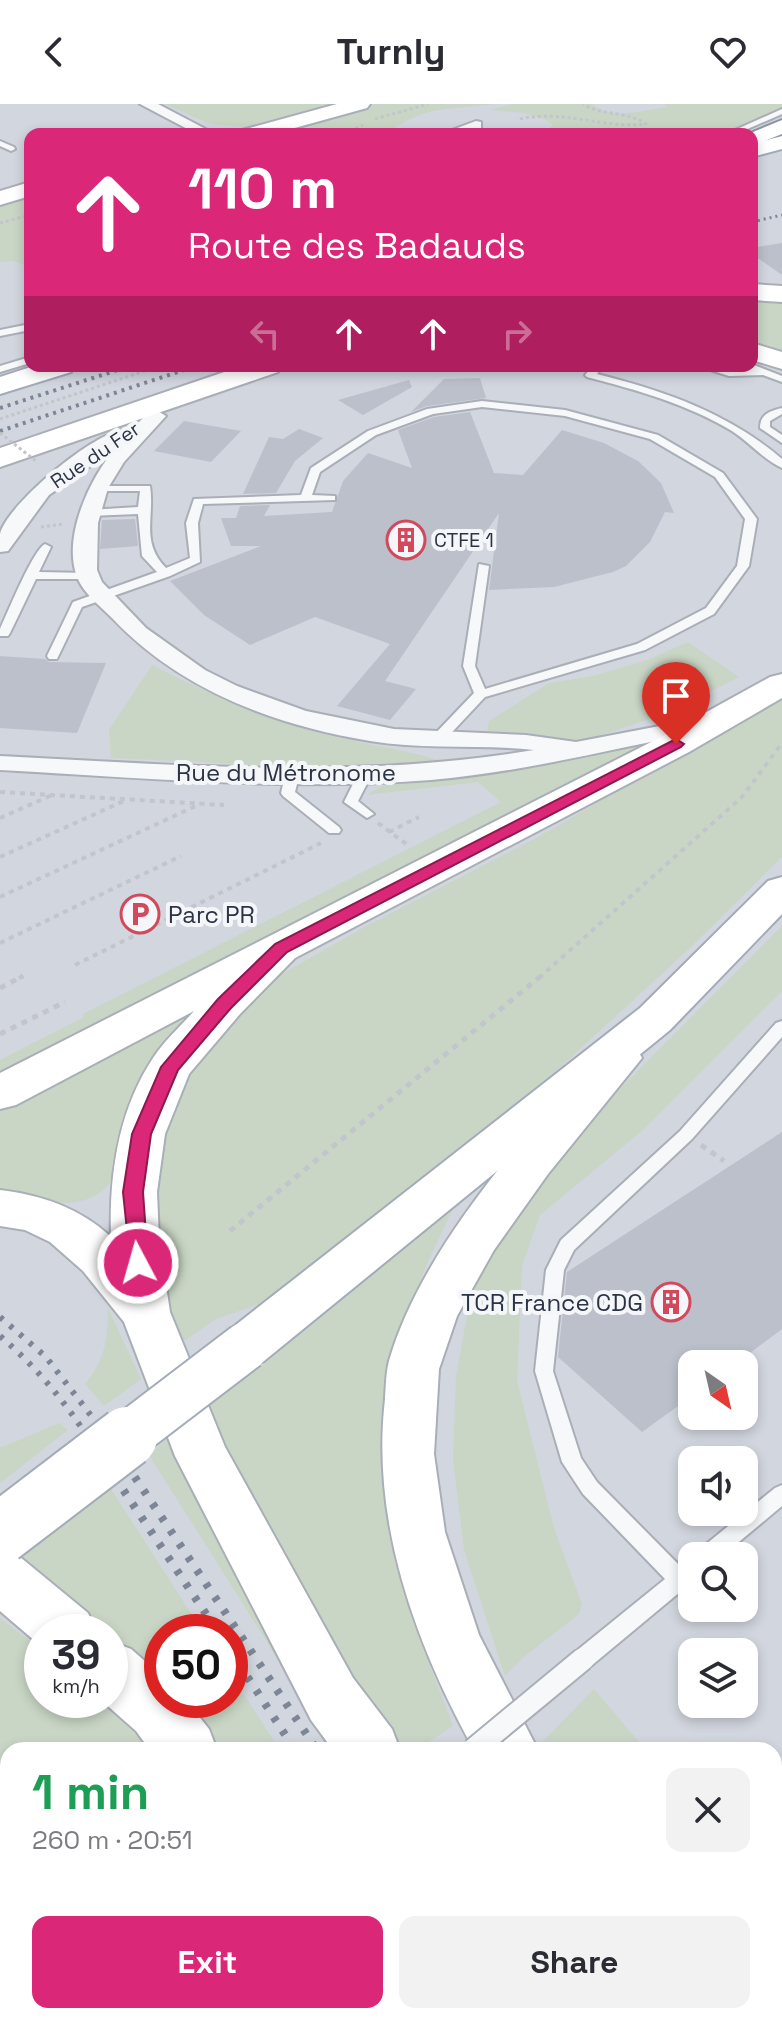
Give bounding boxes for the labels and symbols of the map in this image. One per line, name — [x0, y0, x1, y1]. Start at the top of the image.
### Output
street label: Rue du Fer — [45, 416, 145, 494]
building icon: CTFE 1 — [385, 519, 427, 561]
place label: CTFE 1 — [434, 527, 494, 553]
pin — [642, 662, 710, 744]
street label: Rue du Métronome — [176, 757, 396, 788]
parking icon: Parc PR — [119, 893, 161, 935]
place label: Parc PR — [168, 899, 255, 930]
position arrow — [96, 1221, 180, 1305]
building icon: TCR France CDG — [650, 1281, 692, 1323]
place label: TCR France CDG — [461, 1287, 643, 1318]
north arrow — [678, 1350, 758, 1430]
speed limit sign: 50 — [144, 1614, 248, 1718]

